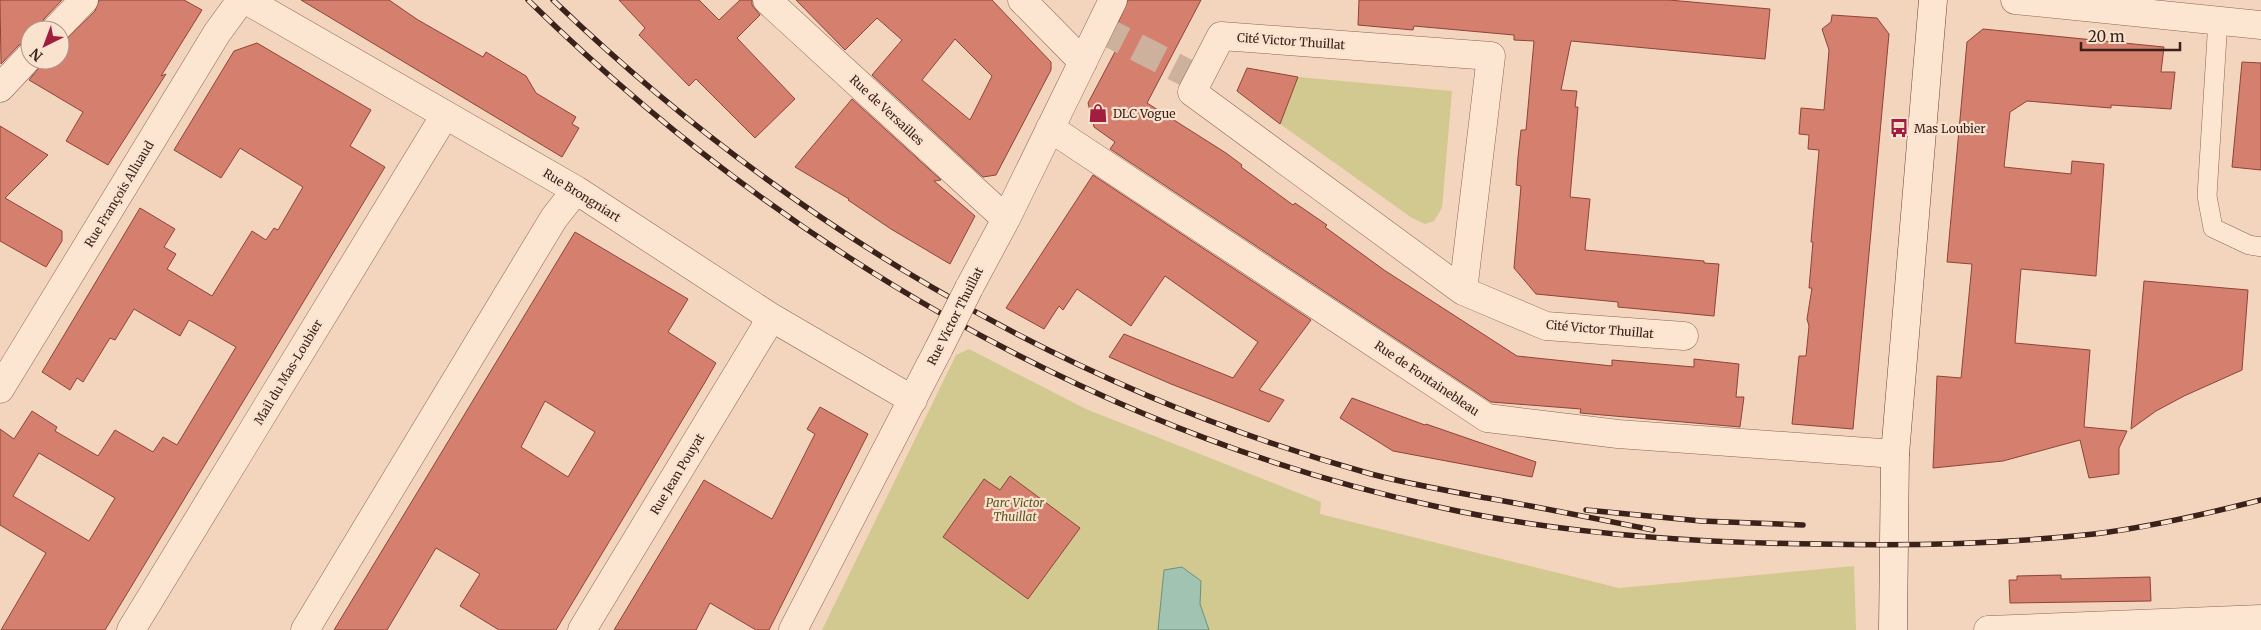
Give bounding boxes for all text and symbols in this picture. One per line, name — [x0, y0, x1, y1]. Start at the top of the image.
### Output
north arrow — [20, 20, 70, 70]
scale bar — [2081, 20, 2180, 52]
text: 20 m — [2088, 27, 2125, 46]
street label: Cité Victor Thuillat — [1236, 30, 1346, 52]
text: N — [26, 44, 46, 65]
street label: Rue de Versailles — [847, 72, 927, 148]
shop icon: DLC Vogue — [1087, 102, 1109, 124]
place label: DLC Vogue — [1113, 106, 1175, 121]
bus stop icon: Mas Loubier — [1888, 117, 1910, 139]
place label: Mas Loubier — [1914, 121, 1986, 136]
street label: Rue François Alluaud — [81, 138, 157, 250]
street label: Rue Brongniart — [541, 165, 624, 225]
street label: Rue Victor Thuillat — [924, 264, 986, 368]
street label: Mail du Mas-Loubier — [251, 316, 326, 427]
street label: Cité Victor Thuillat — [1545, 317, 1655, 341]
street label: Rue de Fontainebleau — [1372, 337, 1483, 419]
street label: Rue Jean Pouyat — [647, 430, 707, 517]
park label: Parc Victor Thuillat — [986, 495, 1045, 524]

